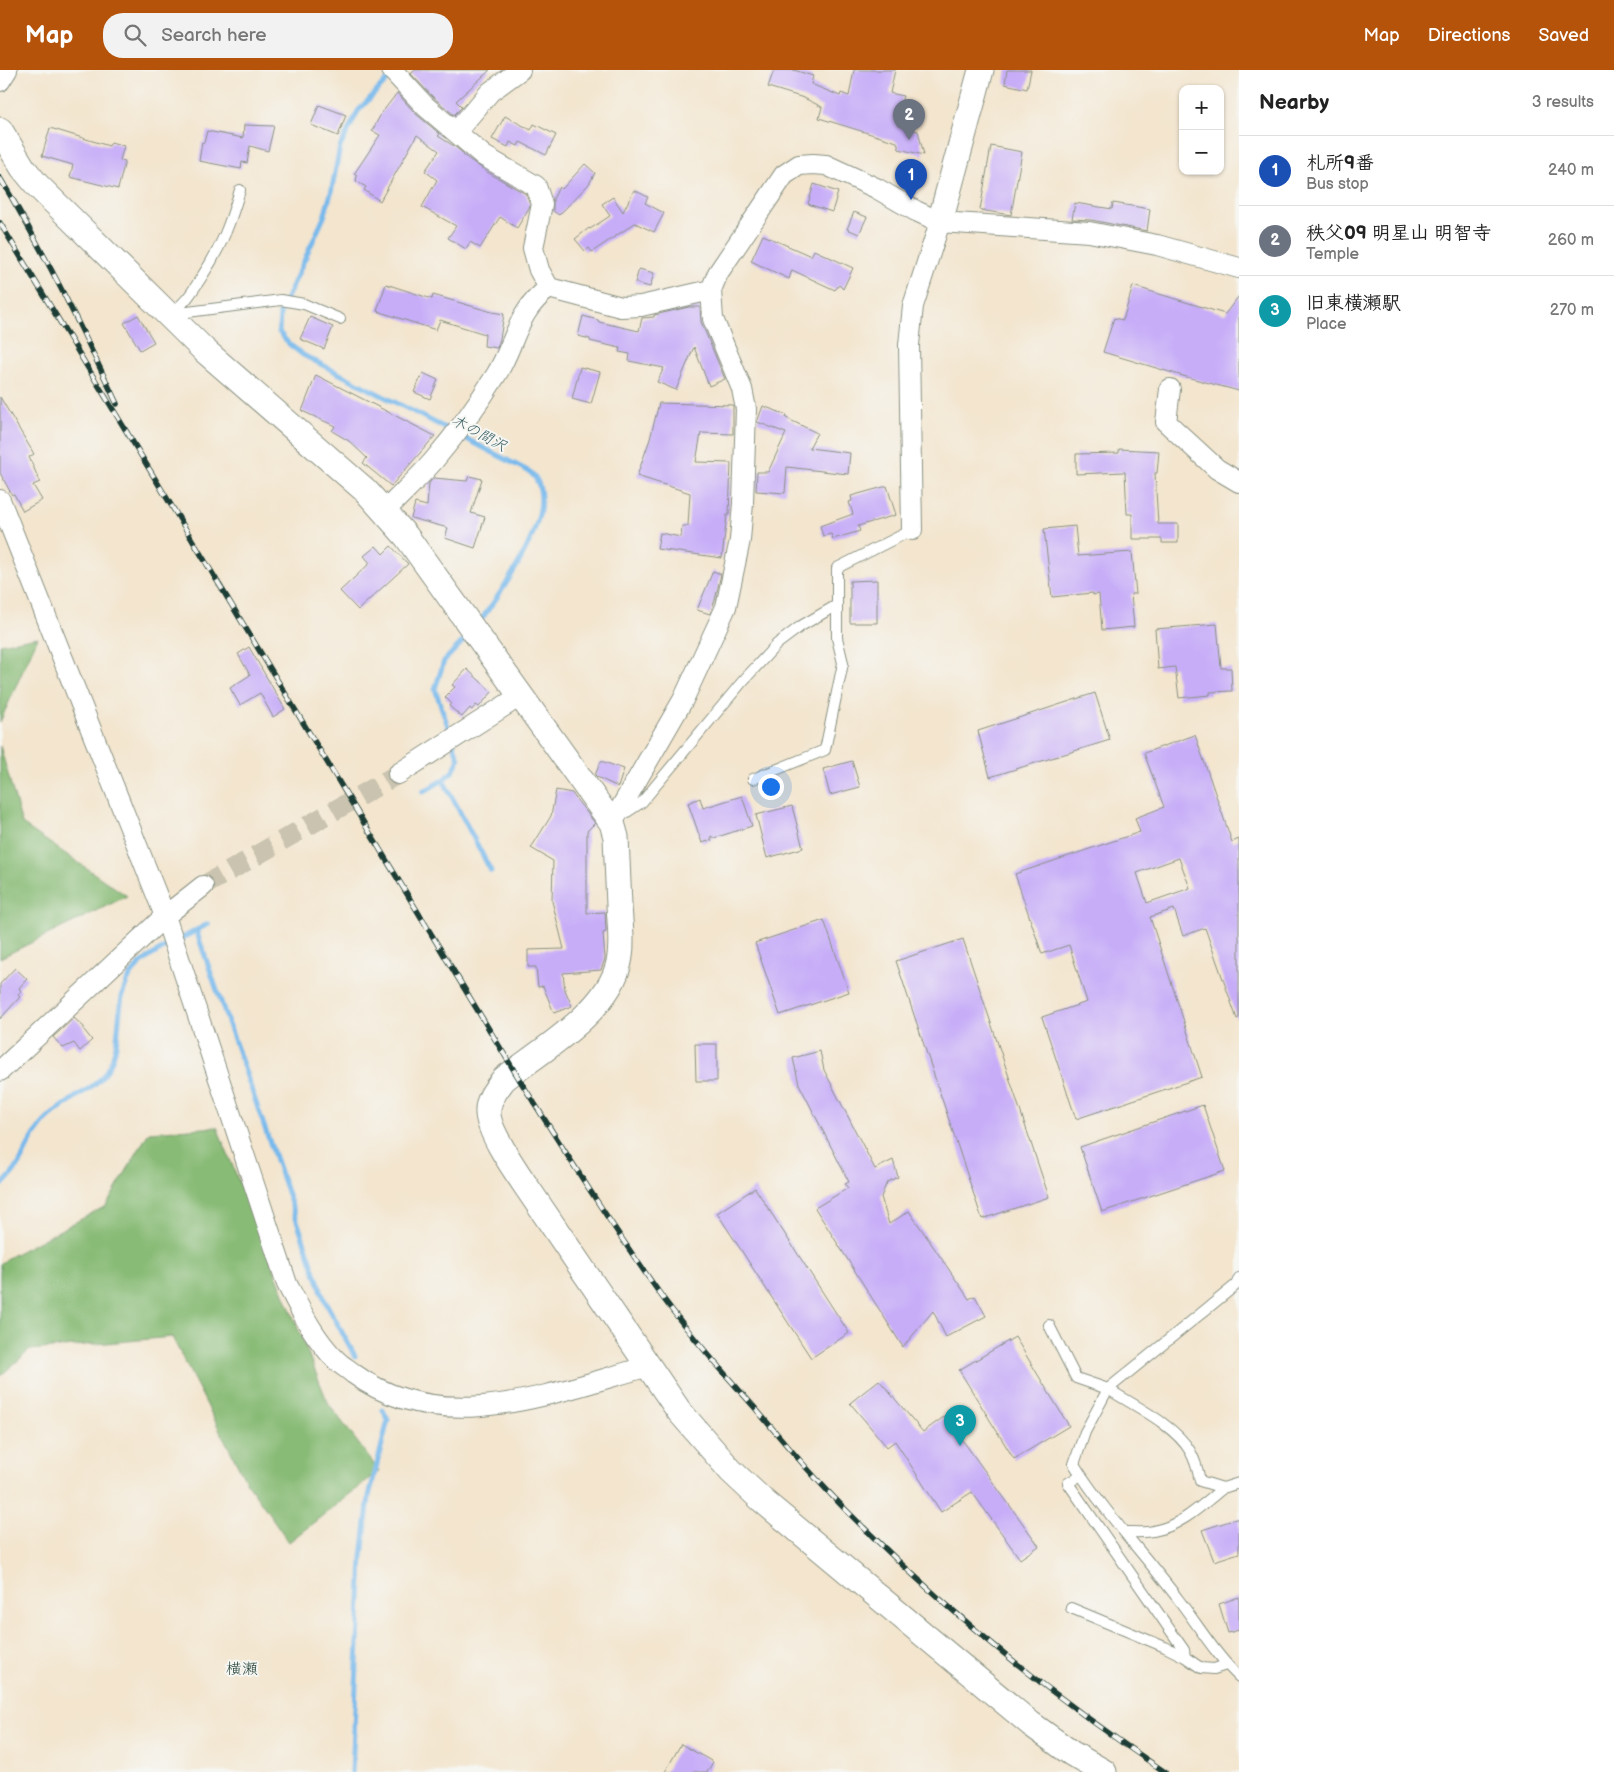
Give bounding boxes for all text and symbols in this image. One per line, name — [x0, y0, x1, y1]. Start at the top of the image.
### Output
search box — [103, 13, 453, 58]
text: Map — [25, 21, 73, 50]
icon: search — [121, 21, 149, 49]
text: Search here — [161, 24, 267, 47]
text: Map — [1364, 25, 1400, 46]
text: Directions — [1428, 25, 1510, 46]
text: Saved — [1538, 25, 1589, 46]
map controls — [1179, 85, 1224, 175]
button: + — [1179, 85, 1224, 130]
text: Nearby — [1259, 90, 1329, 115]
text: 3 results — [1532, 93, 1594, 112]
pin: 2 — [893, 99, 925, 140]
button: − — [1179, 130, 1224, 175]
text: 札所9番 — [1306, 152, 1374, 175]
pin: 1 — [895, 159, 927, 200]
text: 1 — [1272, 161, 1278, 180]
text: 240 m — [1548, 161, 1594, 180]
text: Bus stop — [1306, 175, 1369, 194]
text: 秩父09 明星山 明智寺 — [1306, 222, 1491, 245]
text: 2 — [1270, 231, 1280, 250]
text: 260 m — [1548, 231, 1594, 250]
text: Temple — [1306, 245, 1359, 264]
text: 旧東横瀬駅 — [1306, 292, 1401, 315]
text: 3 — [1270, 301, 1280, 320]
text: 270 m — [1550, 301, 1594, 320]
text: Place — [1306, 315, 1347, 334]
water label: 木の間沢 — [448, 411, 511, 456]
your location — [758, 774, 784, 800]
pin: 3 — [944, 1405, 976, 1446]
district label: 横瀬 — [226, 1660, 258, 1679]

